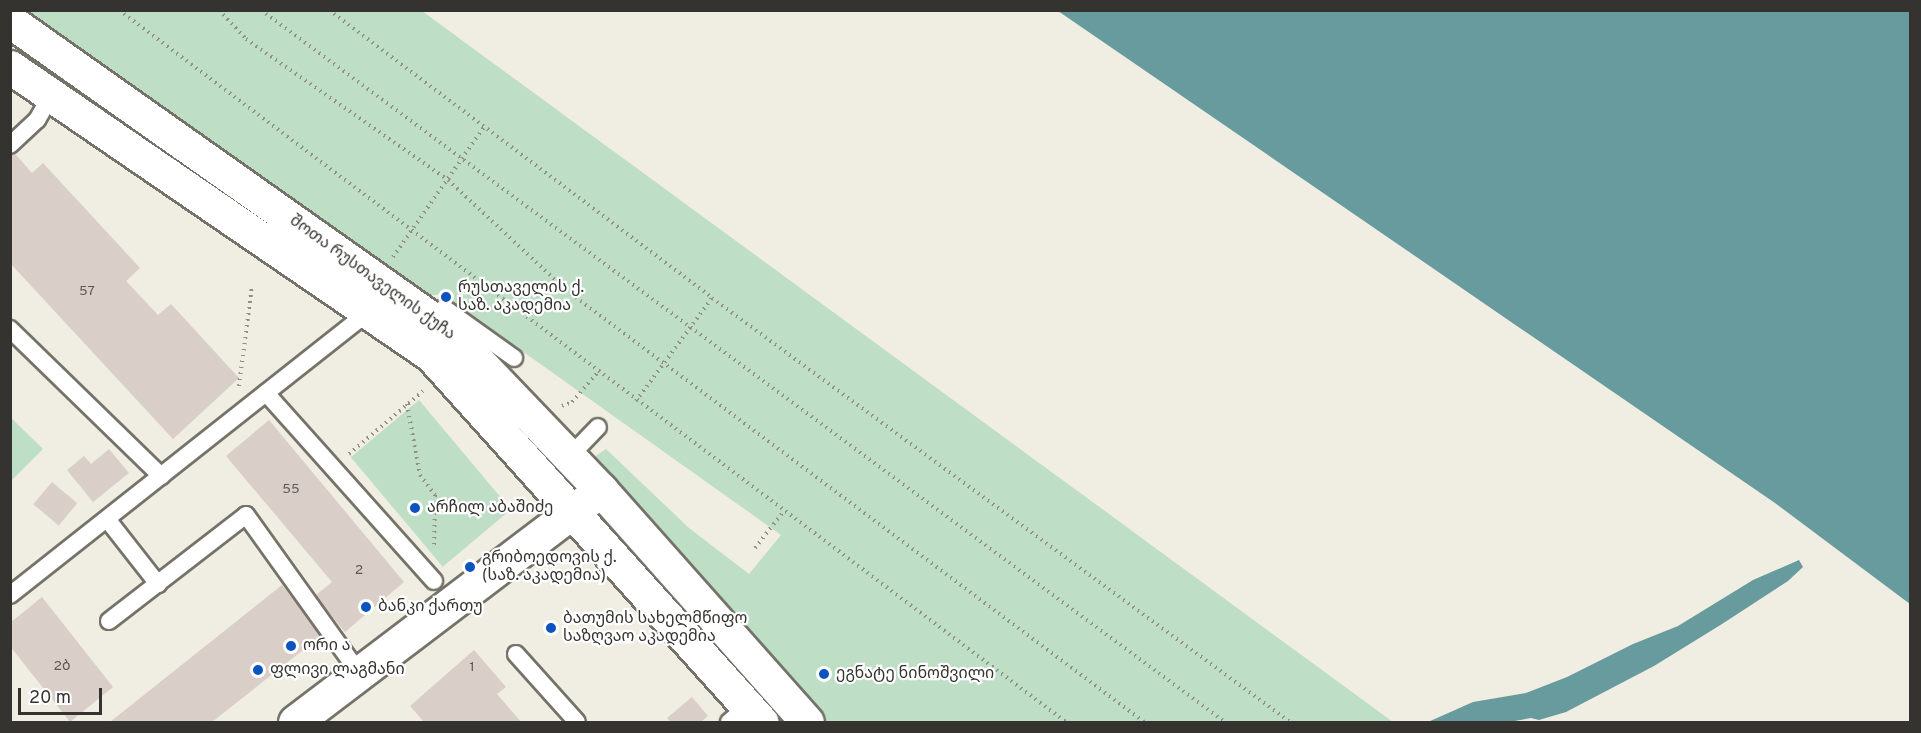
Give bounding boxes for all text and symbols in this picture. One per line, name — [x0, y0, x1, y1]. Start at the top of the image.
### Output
street label: შოთა რუსთაველის ქუჩა — [286, 212, 458, 344]
place label: რუსთაველის ქ. საზ. აკადემია — [458, 278, 584, 316]
house number: 57 — [79, 284, 95, 300]
marker: რუსთაველის ქ. საზ. აკადემია — [439, 290, 453, 304]
house number: 55 — [282, 482, 300, 498]
place label: არჩილ აბაშიძე — [427, 498, 553, 518]
marker: არჩილ აბაშიძე — [408, 501, 422, 515]
place label: გრიბოედოვის ქ. (საზ. აკადემია) — [482, 548, 617, 586]
marker: გრიბოედოვის ქ. (საზ. აკადემია) — [463, 560, 477, 574]
house number: 2 — [355, 563, 363, 579]
place label: ბანკი ქართუ — [378, 597, 483, 617]
marker: ბანკი ქართუ — [359, 600, 373, 614]
place label: ბათუმის სახელმწიფო საზღვაო აკადემია — [563, 609, 747, 647]
marker: ბათუმის სახელმწიფო საზღვაო აკადემია — [544, 621, 558, 635]
place label: ორი ა — [303, 636, 350, 656]
marker: ორი ა — [284, 639, 298, 653]
house number: 2ბ — [53, 659, 71, 675]
place label: ფლივი ლაგმანი — [270, 660, 405, 680]
house number: 1 — [469, 660, 475, 676]
marker: ფლივი ლაგმანი — [251, 663, 265, 677]
place label: ეგნატე ნინოშვილი — [836, 664, 994, 684]
marker: ეგნატე ნინოშვილი — [817, 667, 831, 681]
scale bar — [21, 676, 105, 714]
text: 20 m — [29, 687, 71, 710]

